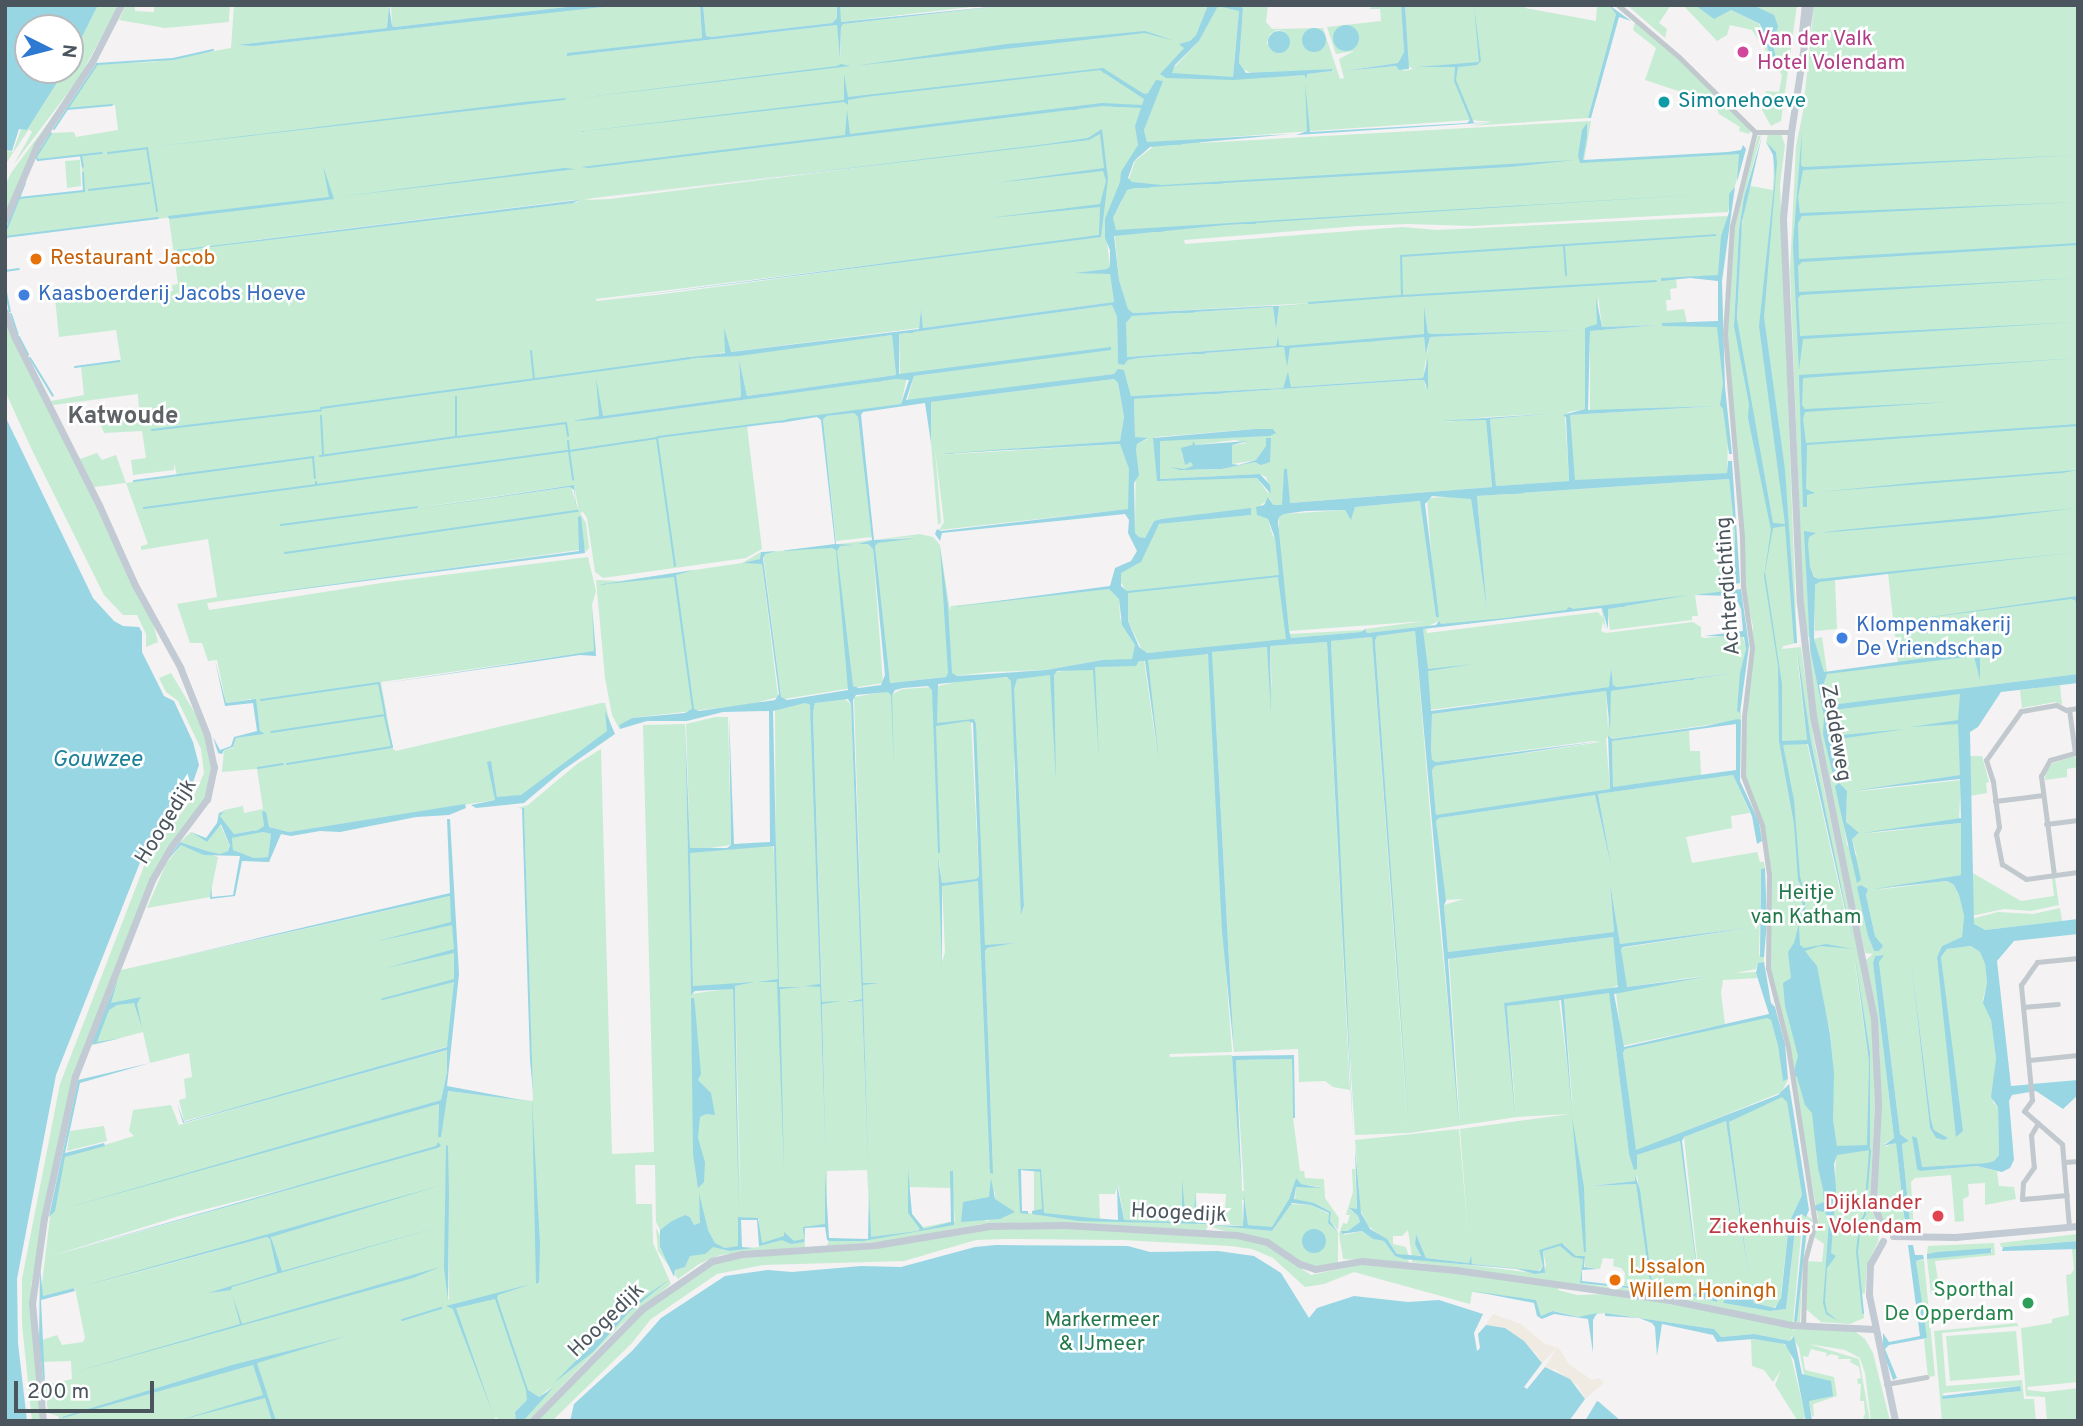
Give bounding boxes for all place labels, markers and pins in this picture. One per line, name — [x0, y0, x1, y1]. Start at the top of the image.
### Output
place label: Van der Valk Hotel Volendam — [1757, 27, 1906, 77]
marker: Van der Valk Hotel Volendam — [1735, 44, 1751, 60]
place label: Simonehoeve — [1678, 89, 1806, 115]
marker: Simonehoeve — [1656, 94, 1672, 110]
place label: Restaurant Jacob — [50, 246, 215, 272]
marker: Restaurant Jacob — [28, 251, 44, 267]
place label: Kaasboerderij Jacobs Hoeve — [38, 282, 306, 308]
marker: Kaasboerderij Jacobs Hoeve — [16, 287, 32, 303]
place label: Klompenmakerij De Vriendschap — [1856, 613, 2011, 663]
marker: Klompenmakerij De Vriendschap — [1834, 630, 1850, 646]
place label: Dijklander Ziekenhuis - Volendam — [1707, 1191, 1922, 1241]
marker: Dijklander Ziekenhuis - Volendam — [1928, 1206, 1948, 1226]
place label: IJssalon Willem Honingh — [1629, 1255, 1777, 1305]
marker: IJssalon Willem Honingh — [1607, 1272, 1623, 1288]
place label: Sporthal De Opperdam — [1884, 1278, 2014, 1328]
marker: Sporthal De Opperdam — [2020, 1295, 2036, 1311]

